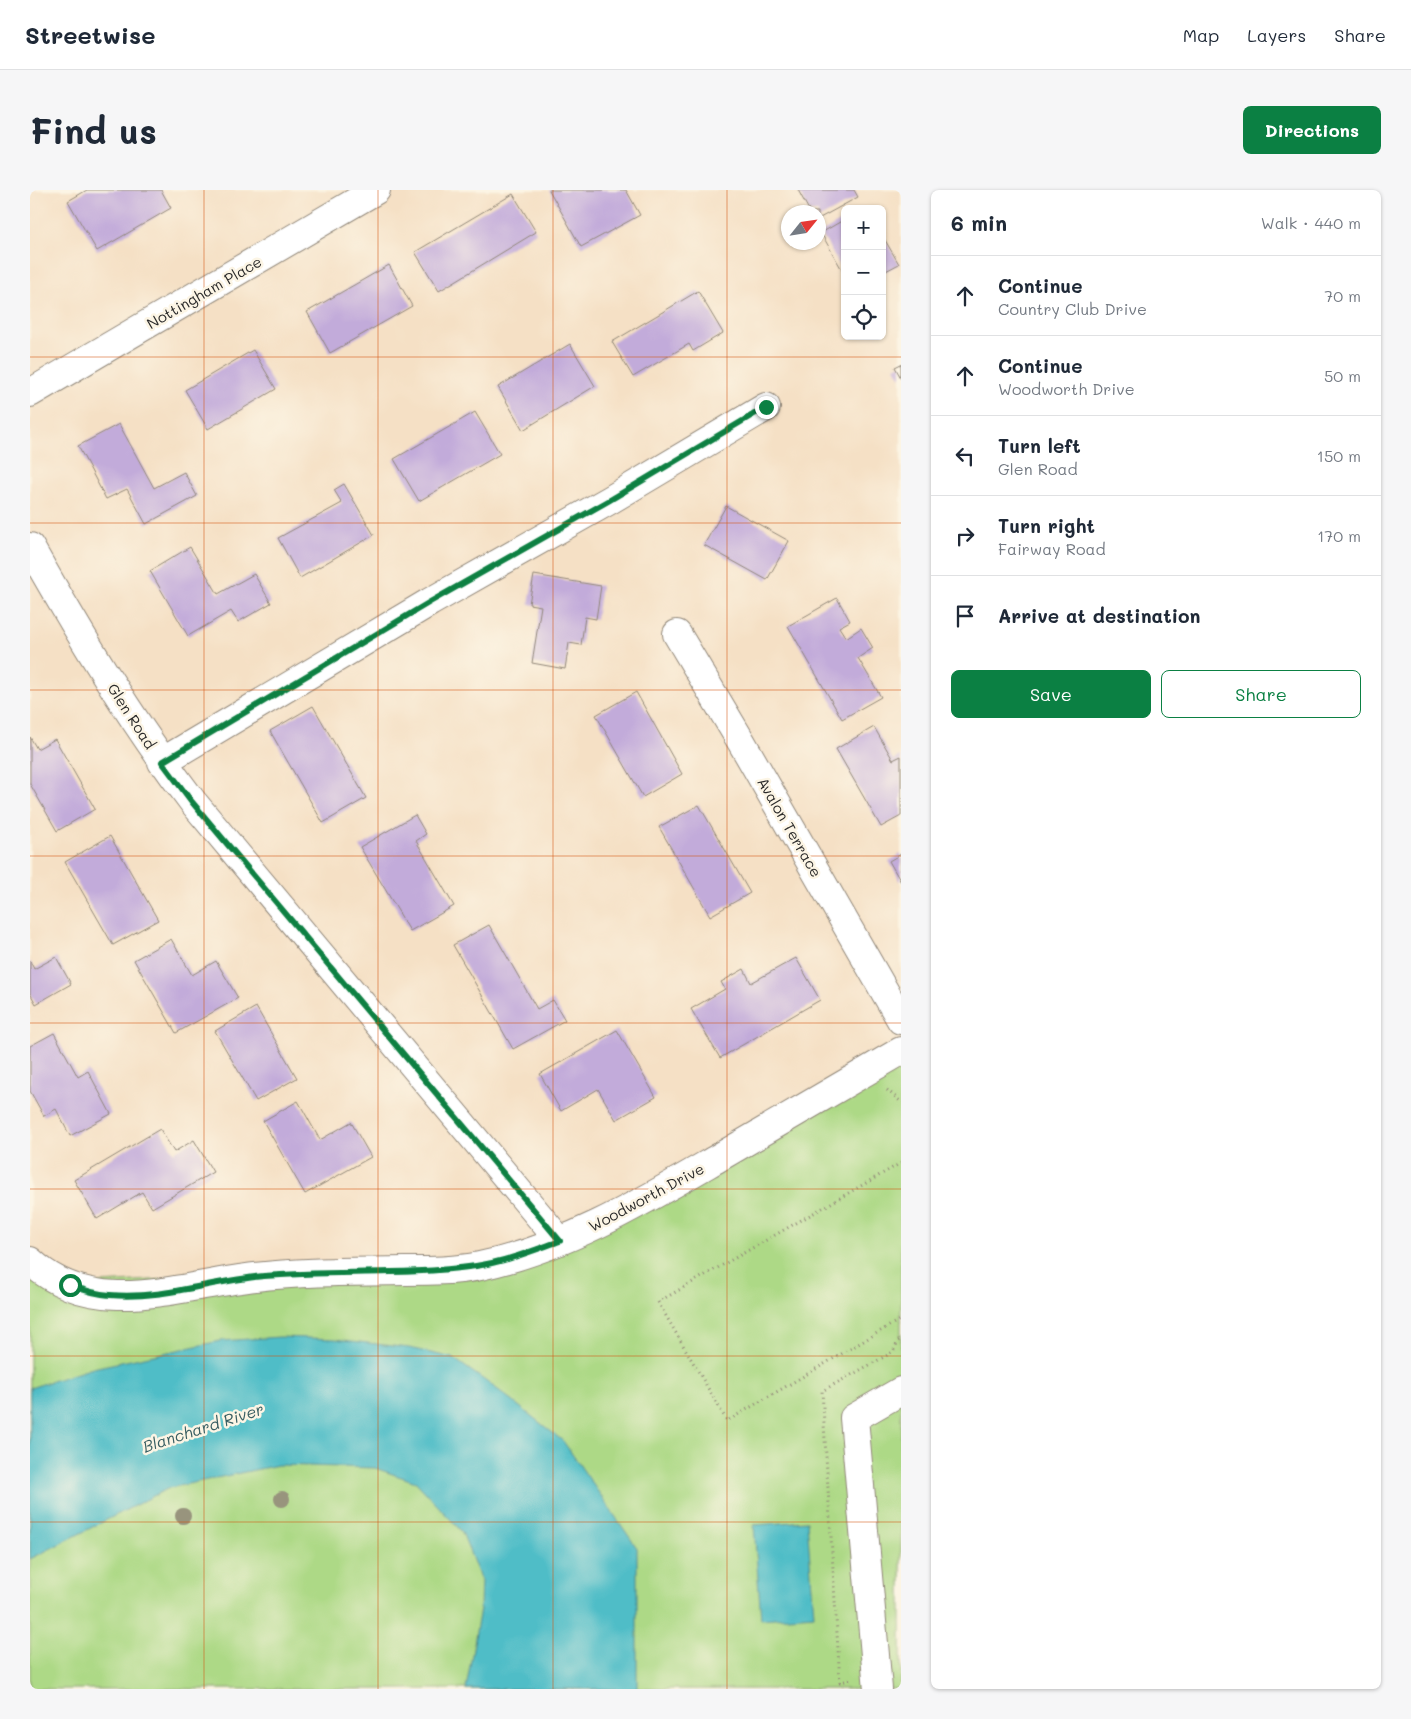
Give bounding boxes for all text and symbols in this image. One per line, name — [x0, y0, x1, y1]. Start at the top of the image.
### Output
text: Streetwise — [25, 19, 155, 50]
text: Map — [1183, 23, 1219, 47]
text: Layers — [1247, 23, 1306, 47]
text: Share — [1334, 23, 1386, 47]
button: Directions — [1243, 106, 1381, 154]
text: Find us — [30, 107, 157, 153]
north arrow — [781, 205, 826, 250]
map controls — [841, 205, 886, 340]
button: + — [841, 205, 886, 250]
text: 6 min — [951, 209, 1007, 236]
text: Walk · 440 m — [1261, 212, 1361, 233]
button: − — [841, 250, 886, 295]
street label: Nottingham Place — [143, 251, 265, 333]
text: Continue — [998, 273, 1083, 298]
icon: ahead — [951, 282, 979, 310]
text: 70 m — [1324, 285, 1361, 306]
button: locate — [841, 295, 886, 340]
text: Country Club Drive — [998, 298, 1147, 319]
text: Continue — [998, 353, 1083, 378]
icon: ahead — [951, 362, 979, 390]
text: 50 m — [1324, 365, 1361, 386]
text: Woodworth Drive — [998, 378, 1135, 399]
route end — [755, 396, 778, 419]
text: Turn left — [998, 433, 1081, 458]
icon: left — [951, 442, 979, 470]
text: 150 m — [1317, 445, 1361, 466]
text: Glen Road — [998, 458, 1078, 479]
text: Turn right — [998, 513, 1095, 538]
icon: right — [951, 522, 979, 550]
text: 170 m — [1317, 525, 1361, 546]
text: Fairway Road — [998, 538, 1106, 559]
icon: arrive — [951, 602, 979, 630]
text: Arrive at destination — [998, 603, 1201, 628]
button: Save — [951, 670, 1151, 718]
button: Share — [1161, 670, 1361, 718]
street label: Glen Road — [103, 679, 161, 753]
street label: Avalon Terrace — [753, 773, 827, 881]
street label: Woodworth Drive — [585, 1158, 707, 1236]
route start — [59, 1274, 82, 1297]
water label: Blanchard River — [140, 1398, 266, 1456]

